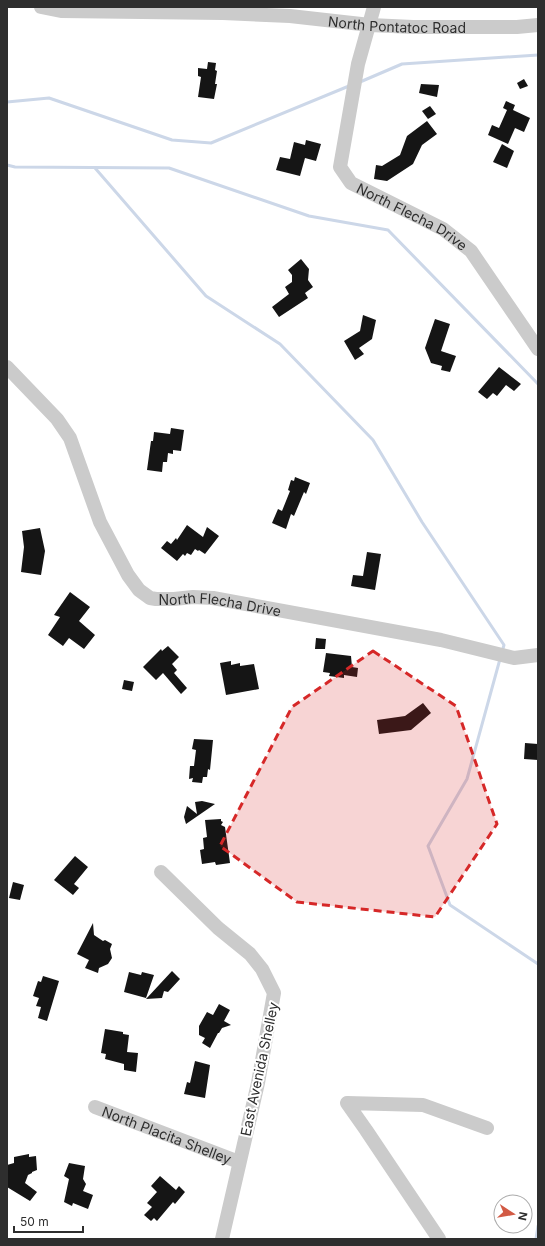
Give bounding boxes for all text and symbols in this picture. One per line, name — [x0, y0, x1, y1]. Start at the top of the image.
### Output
street label: North Pontatoc Road — [327, 12, 466, 36]
street label: North Flecha Drive — [354, 179, 471, 254]
street label: North Flecha Drive — [158, 588, 283, 619]
street label: East Avenida Shelley — [236, 1000, 282, 1138]
street label: North Placita Shelley — [100, 1102, 234, 1167]
north arrow — [493, 1194, 533, 1234]
scale bar — [14, 1208, 83, 1234]
text: N — [515, 1211, 531, 1222]
text: 50 m — [20, 1214, 49, 1229]

